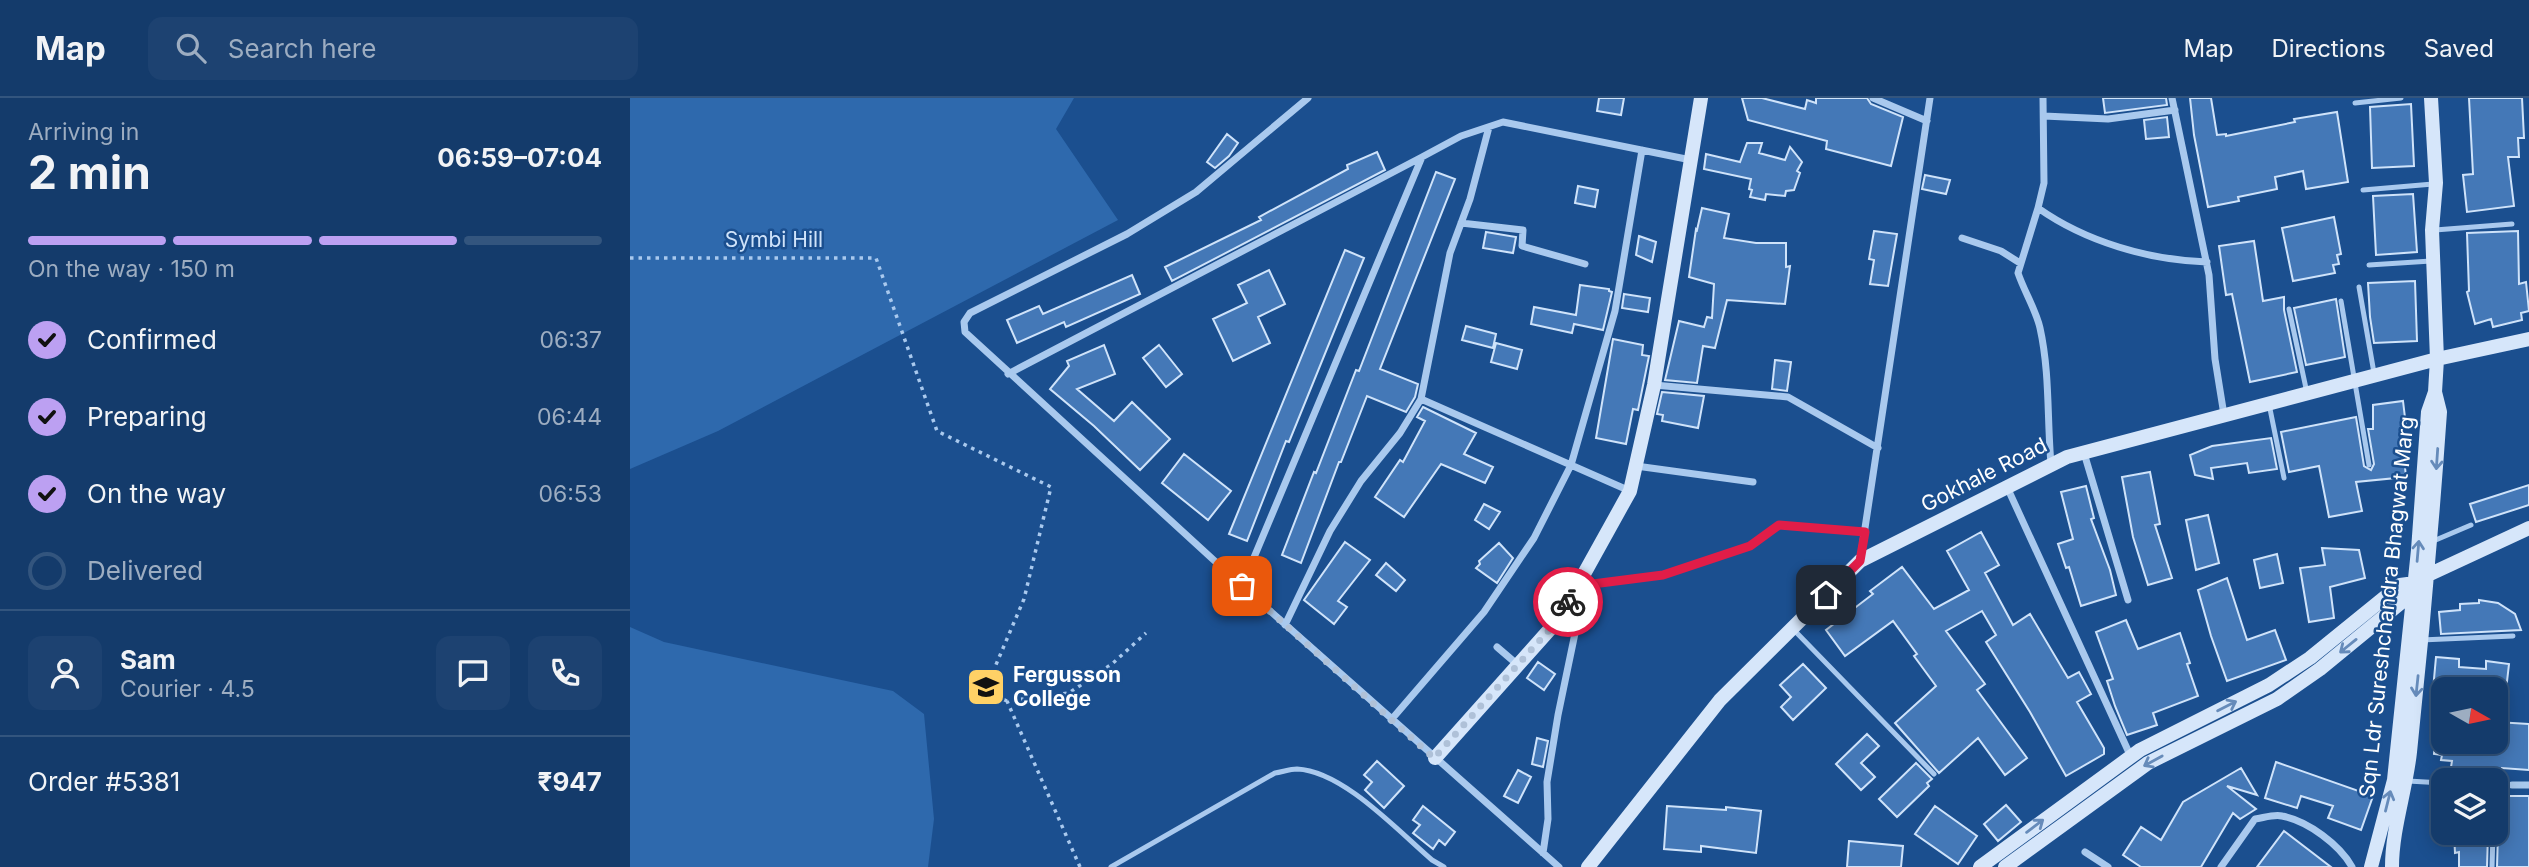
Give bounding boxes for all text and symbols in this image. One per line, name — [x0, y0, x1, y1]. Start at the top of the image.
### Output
search box — [148, 17, 638, 80]
text: Map — [35, 28, 106, 68]
icon: search — [172, 29, 210, 67]
text: Search here — [228, 33, 376, 64]
text: Map — [2184, 34, 2233, 63]
text: Directions — [2271, 34, 2386, 63]
text: Saved — [2424, 34, 2494, 63]
text: Arriving in — [28, 118, 139, 146]
text: 06:59–07:04 — [437, 142, 602, 173]
text: 2 min — [28, 144, 151, 200]
park label: Symbi Hill — [725, 227, 823, 252]
text: On the way · 150 m — [28, 255, 235, 283]
icon: check — [28, 321, 66, 359]
text: Confirmed — [87, 324, 217, 355]
text: 06:37 — [539, 326, 602, 354]
icon: check — [28, 398, 66, 436]
text: Preparing — [87, 401, 207, 432]
text: 06:44 — [537, 403, 602, 431]
street label: Sqn Ldr Sureshchandra Bhagwat Marg — [2354, 415, 2419, 799]
street label: Gokhale Road — [1917, 432, 2051, 517]
one-way arrow — [2430, 447, 2443, 470]
icon: check — [28, 475, 66, 513]
text: On the way — [87, 478, 226, 509]
text: 06:53 — [538, 480, 602, 508]
one-way arrow — [2412, 540, 2425, 563]
text: Delivered — [87, 555, 203, 586]
pin — [1212, 556, 1272, 616]
pin — [1796, 565, 1856, 625]
icon: bag — [1223, 567, 1261, 605]
courier — [1533, 567, 1603, 637]
icon: home — [1807, 576, 1845, 614]
icon: bike — [1549, 583, 1587, 621]
button: person — [28, 636, 102, 710]
button: chat — [436, 636, 510, 710]
button: phone — [528, 636, 602, 710]
one-way arrow — [2339, 638, 2357, 654]
text: Sam — [120, 644, 176, 675]
place label: Fergusson College — [1013, 662, 1121, 711]
school or university icon: Fergusson College — [965, 666, 1007, 708]
one-way arrow — [2410, 674, 2423, 696]
text: Courier · 4.5 — [120, 675, 255, 703]
north arrow — [2431, 677, 2508, 754]
map controls — [2431, 677, 2508, 845]
one-way arrow — [2216, 699, 2237, 713]
one-way arrow — [2143, 755, 2164, 768]
text: Order #5381 — [28, 766, 180, 797]
text: ₹947 — [538, 766, 602, 797]
button: layers — [2431, 768, 2508, 845]
one-way arrow — [2383, 790, 2396, 812]
one-way arrow — [2025, 818, 2043, 833]

